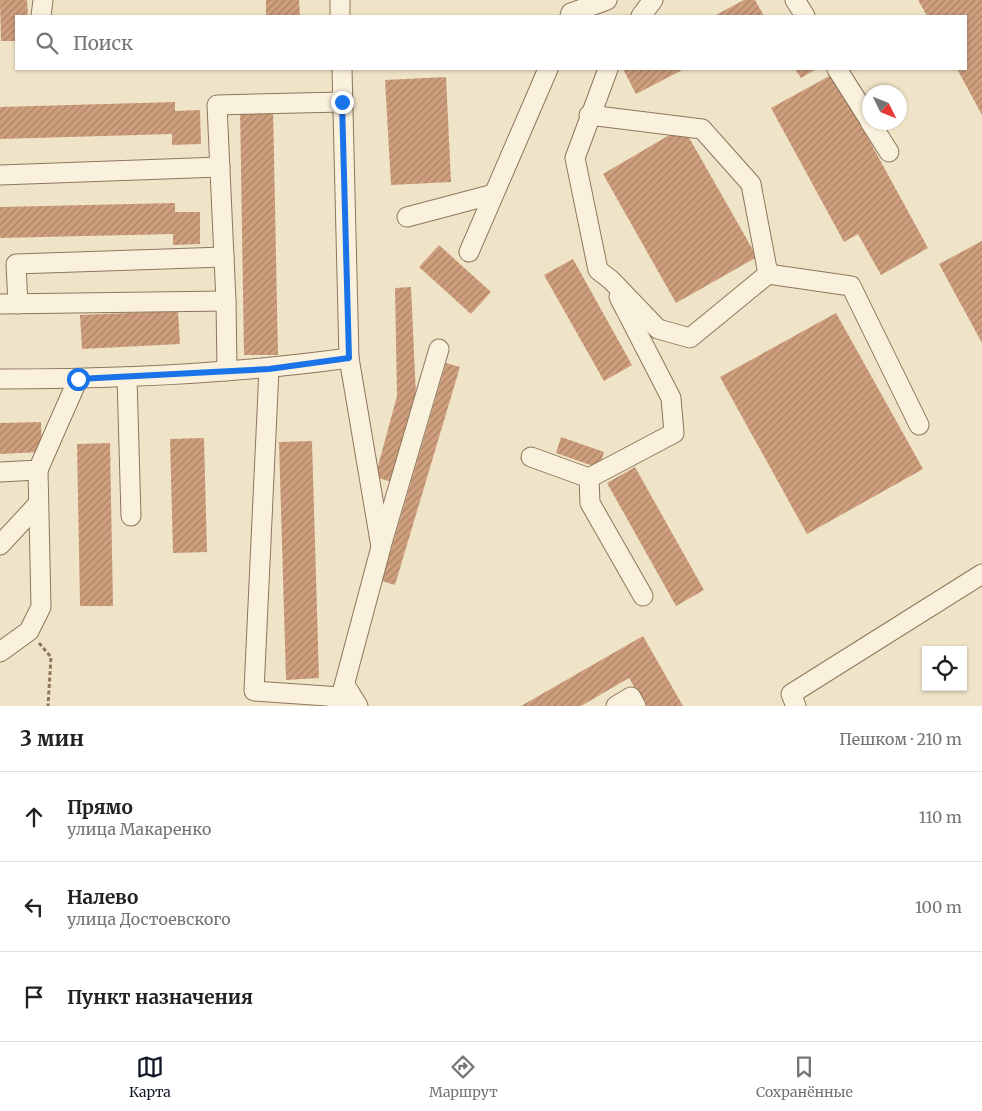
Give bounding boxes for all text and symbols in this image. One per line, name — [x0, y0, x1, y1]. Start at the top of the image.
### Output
search box — [15, 15, 967, 70]
icon: search — [33, 29, 61, 57]
text: Поиск — [73, 31, 133, 55]
north arrow — [862, 85, 907, 130]
route end — [331, 91, 354, 114]
route start — [67, 368, 90, 391]
map controls — [922, 646, 967, 691]
button: locate — [922, 646, 967, 691]
text: 3 мин — [20, 725, 84, 752]
text: Пешком · 210 m — [839, 729, 962, 749]
text: Прямо — [67, 795, 133, 819]
icon: ahead — [20, 803, 48, 831]
text: 110 m — [919, 807, 962, 827]
text: улица Макаренко — [67, 819, 211, 839]
text: Налево — [67, 885, 138, 909]
icon: left — [20, 893, 48, 921]
text: 100 m — [915, 897, 962, 917]
text: улица Достоевского — [67, 909, 231, 929]
icon: arrive — [20, 983, 48, 1011]
text: Пункт назначения — [67, 985, 253, 1009]
tab: Карта — [129, 1053, 171, 1101]
tab: Маршрут — [429, 1053, 498, 1101]
tab: Сохранённые — [756, 1053, 853, 1101]

